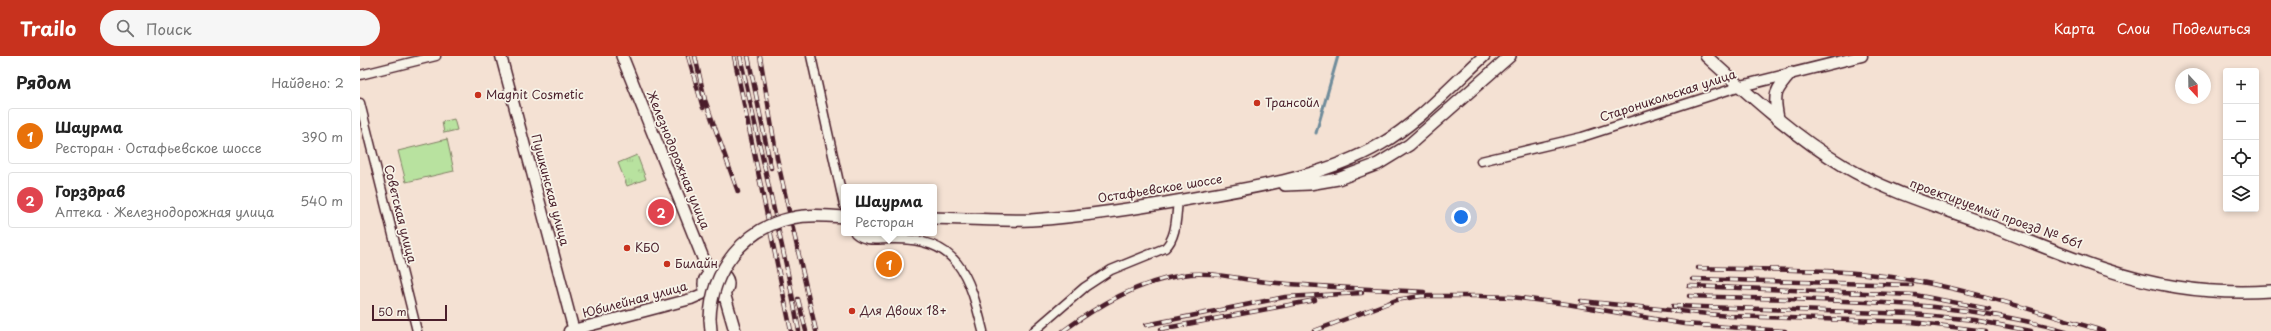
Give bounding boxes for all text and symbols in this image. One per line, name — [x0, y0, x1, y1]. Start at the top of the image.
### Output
search box — [100, 10, 380, 46]
text: Trailo — [20, 14, 76, 42]
icon: search — [114, 17, 136, 39]
text: Поиск — [146, 17, 192, 40]
text: Карта — [2054, 18, 2095, 39]
text: Слои — [2117, 18, 2150, 39]
text: Поделиться — [2172, 18, 2251, 39]
street label: Староникольская улица — [1597, 64, 1739, 126]
north arrow — [2175, 68, 2211, 104]
map controls — [2223, 68, 2259, 212]
button: + — [2223, 68, 2259, 104]
text: Рядом — [16, 69, 71, 95]
text: Найдено: 2 — [271, 73, 344, 92]
place label: Magnit Cosmetic — [486, 85, 584, 103]
street label: Железнодорожная улица — [643, 88, 715, 232]
marker: Magnit Cosmetic — [473, 90, 483, 100]
place label: Трансойл — [1265, 93, 1319, 111]
marker: Трансойл — [1252, 98, 1262, 108]
button: − — [2223, 104, 2259, 140]
text: Шаурма — [55, 115, 123, 138]
text: 1 — [27, 127, 33, 146]
text: 390 m — [301, 127, 343, 146]
street label: Пушкинская улица — [527, 132, 575, 248]
text: Ресторан · Остафьевское шоссе — [55, 138, 262, 157]
button: locate — [2223, 140, 2259, 176]
street label: Советская улица — [380, 163, 422, 265]
street label: Остафьевское шоссе — [1096, 169, 1223, 207]
street label: проектируемый проезд № 661 — [1908, 173, 2085, 253]
button: layers — [2223, 176, 2259, 212]
text: Горздрав — [55, 179, 125, 202]
popup — [841, 184, 937, 236]
text: Шаурма — [855, 189, 923, 212]
text: 2 — [25, 191, 35, 210]
text: 540 m — [300, 191, 343, 210]
pin: 2 — [648, 197, 674, 227]
text: Аптека · Железнодорожная улица — [55, 202, 274, 221]
your location — [1451, 207, 1471, 227]
text: Ресторан — [855, 212, 914, 231]
place label: КБО — [635, 238, 660, 256]
marker: КБО — [622, 243, 632, 253]
pin: 1 — [876, 249, 902, 279]
place label: Билайн — [675, 254, 718, 272]
marker: Билайн — [662, 259, 672, 269]
street label: Юбилейная улица — [580, 276, 690, 322]
place label: Для Двоих 18+ — [859, 301, 947, 319]
scale bar — [372, 303, 447, 322]
text: 50 m — [378, 303, 407, 320]
marker: Для Двоих 18+ — [847, 306, 857, 316]

